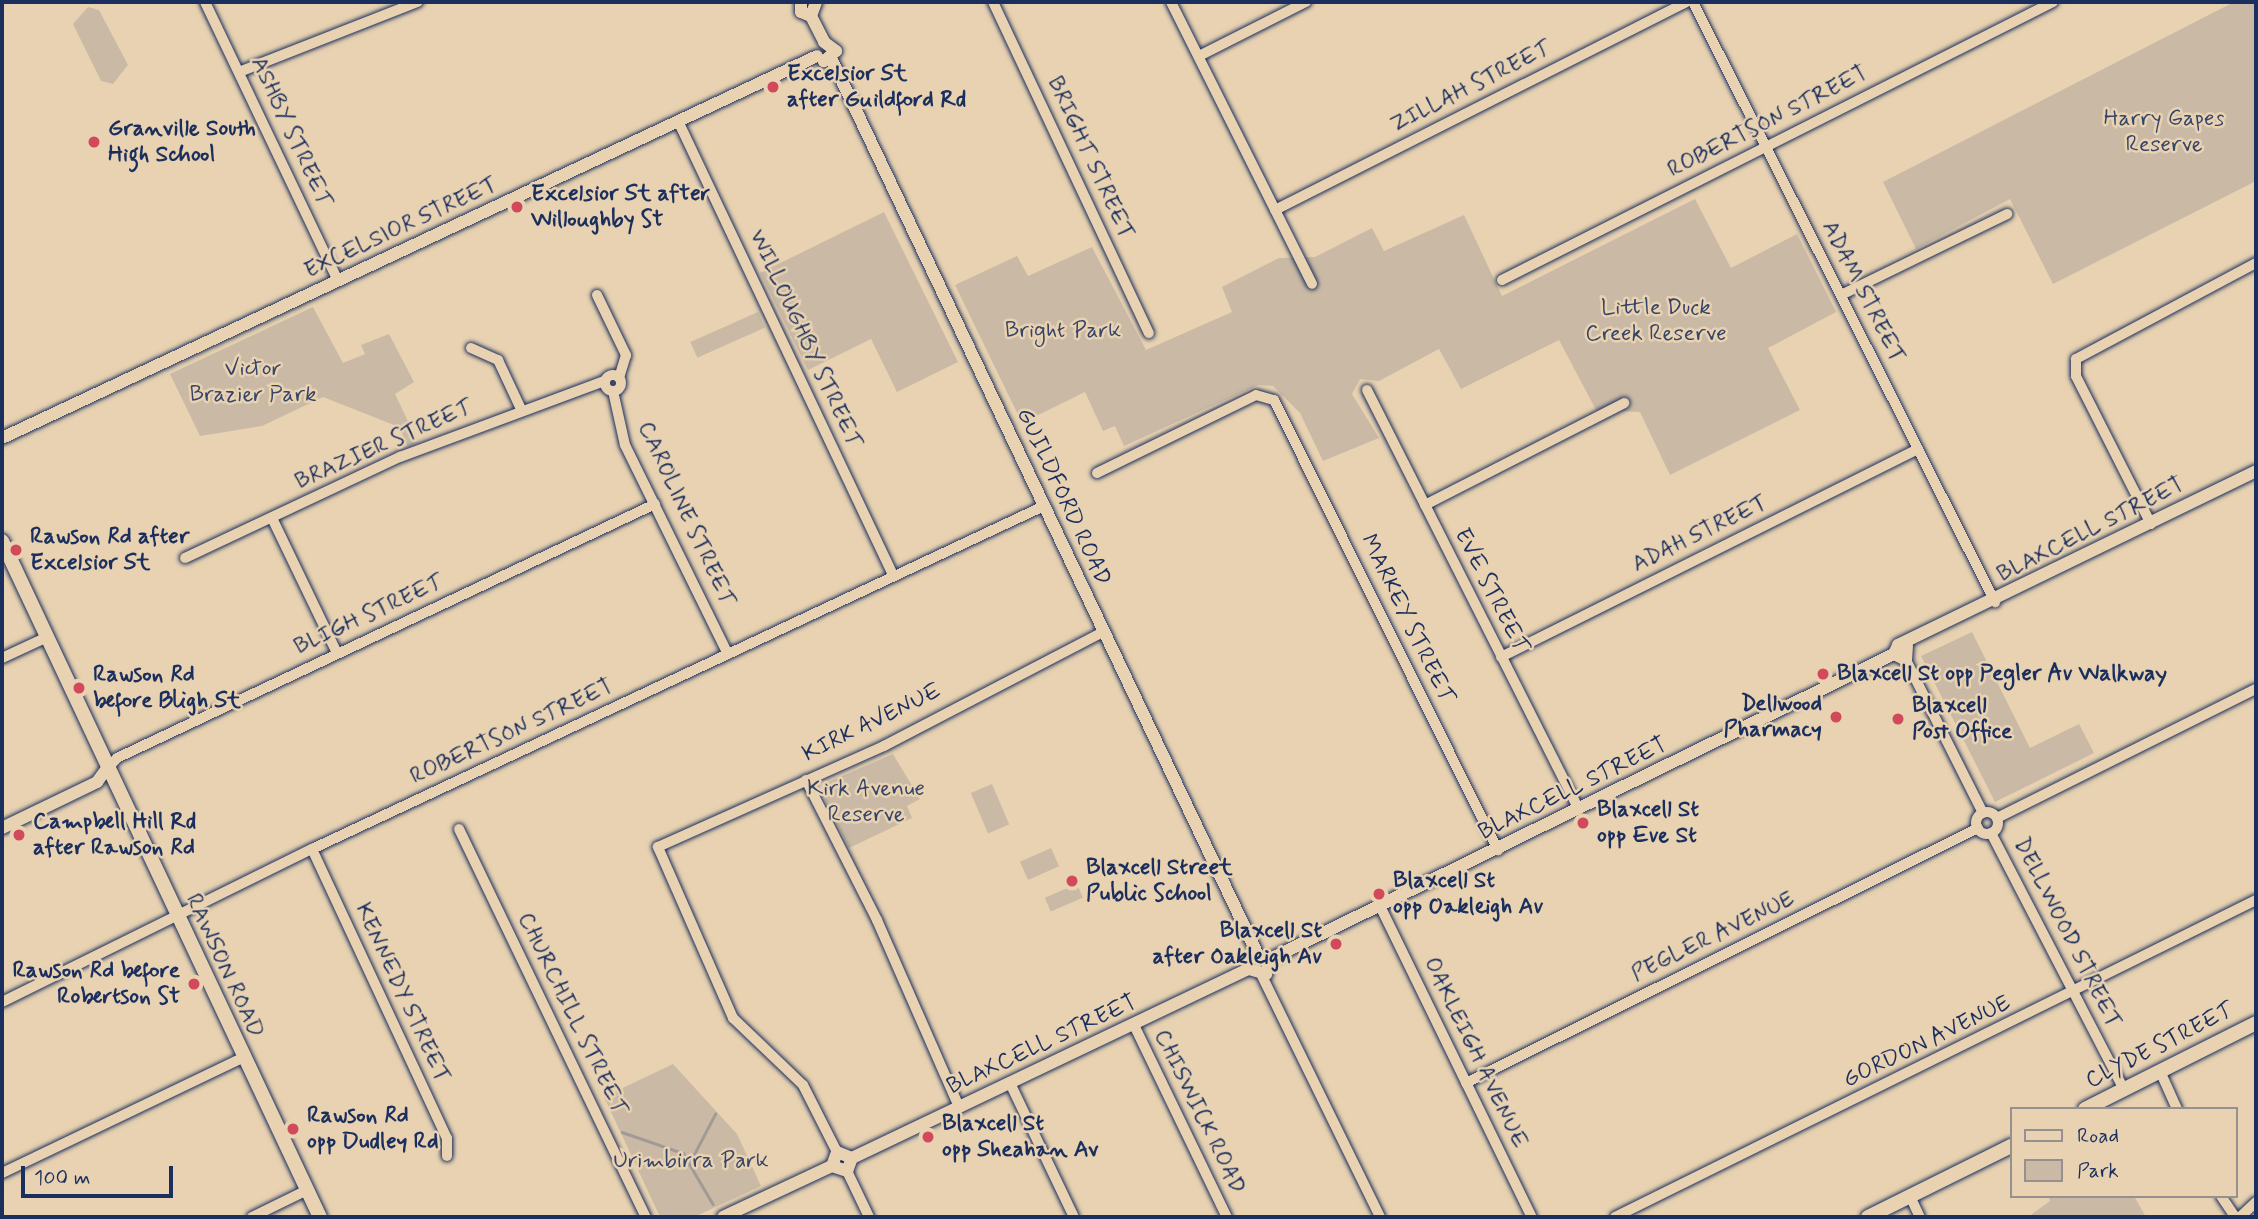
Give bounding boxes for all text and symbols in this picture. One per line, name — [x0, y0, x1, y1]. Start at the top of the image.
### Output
street label: ZILLAH STREET — [1386, 34, 1556, 140]
street label: ASHBY STREET — [244, 52, 338, 212]
place label: Excelsior St after Guildford Rd — [787, 60, 963, 114]
street label: ROBERTSON STREET — [1663, 60, 1873, 184]
street label: BRIGHT STREET — [1040, 71, 1140, 245]
marker: Excelsior St after Guildford Rd — [765, 79, 781, 95]
park label: Harry Gapes Reserve — [2104, 105, 2224, 159]
place label: Granville South High School — [108, 115, 256, 169]
marker: Granville South High School — [86, 134, 102, 150]
street label: EXCELSIOR STREET — [299, 171, 503, 285]
place label: Excelsior St after Willoughby St — [531, 180, 704, 234]
marker: Excelsior St after Willoughby St — [509, 199, 525, 215]
street label: ADAM STREET — [1815, 215, 1911, 369]
street label: WILLOUGHBY STREET — [742, 225, 868, 453]
park label: Little Duck Creek Reserve — [1586, 294, 1726, 348]
park label: Bright Park — [1007, 317, 1119, 345]
park label: Victor Brazier Park — [190, 355, 316, 409]
street label: BRAZIER STREET — [291, 393, 477, 497]
street label: GUILDFORD ROAD — [1010, 404, 1116, 590]
street label: CAROLINE STREET — [631, 417, 741, 611]
street label: BLAXCELL STREET — [1993, 471, 2189, 589]
street label: ADAH STREET — [1627, 489, 1773, 579]
place label: Rawson Rd after Excelsior St — [30, 523, 189, 577]
street label: EVE STREET — [1447, 523, 1535, 659]
street label: MARKEY STREET — [1354, 530, 1460, 708]
marker: Rawson Rd after Excelsior St — [8, 542, 24, 558]
street label: BLIGH STREET — [290, 568, 448, 662]
place label: Blaxcell St opp Pegler Av Walkway — [1837, 660, 2166, 688]
place label: Rawson Rd before Bligh St — [93, 661, 236, 715]
marker: Blaxcell St opp Pegler Av Walkway — [1815, 666, 1831, 682]
street label: ROBERTSON STREET — [406, 673, 618, 791]
street label: KIRK AVENUE — [798, 678, 946, 768]
marker: Rawson Rd before Bligh St — [71, 680, 87, 696]
place label: Dellwood Pharmacy — [1724, 690, 1822, 744]
place label: Blaxcell Post Office — [1912, 692, 2012, 746]
marker: Dellwood Pharmacy — [1828, 709, 1844, 725]
marker: Blaxcell Post Office — [1890, 711, 1906, 727]
street label: BLAXCELL STREET — [1474, 731, 1672, 847]
park label: Kirk Avenue Reserve — [806, 775, 926, 829]
place label: Blaxcell St opp Eve St — [1597, 796, 1699, 850]
place label: Campbell Hill Rd after Rawson Rd — [33, 808, 194, 862]
marker: Blaxcell St opp Eve St — [1575, 815, 1591, 831]
marker: Campbell Hill Rd after Rawson Rd — [11, 827, 27, 843]
street label: DELLWOOD STREET — [2006, 832, 2128, 1034]
place label: Blaxcell Street Public School — [1086, 854, 1233, 908]
place label: Blaxcell St opp Oakleigh Av — [1393, 867, 1541, 921]
marker: Blaxcell Street Public School — [1064, 873, 1080, 889]
street label: PEGLER AVENUE — [1625, 885, 1801, 989]
marker: Blaxcell St opp Oakleigh Av — [1371, 886, 1387, 902]
street label: RAWSON ROAD — [179, 890, 269, 1042]
street label: KENNEDY STREET — [348, 898, 456, 1088]
street label: CHURCHILL STREET — [511, 908, 633, 1120]
place label: Blaxcell St after Oakleigh Av — [1152, 917, 1322, 971]
marker: Blaxcell St after Oakleigh Av — [1328, 936, 1344, 952]
street label: OAKLEIGH AVENUE — [1417, 952, 1533, 1154]
place label: Rawson Rd before Robertson St — [13, 957, 180, 1011]
marker: Rawson Rd before Robertson St — [186, 976, 202, 992]
street label: BLAXCELL STREET — [943, 989, 1141, 1101]
street label: GORDON AVENUE — [1837, 989, 2017, 1095]
street label: CLYDE STREET — [2081, 997, 2239, 1095]
street label: CHISWICK ROAD — [1147, 1025, 1251, 1199]
place label: Rawson Rd opp Dudley Rd — [307, 1102, 438, 1156]
legend — [2010, 1107, 2237, 1198]
place label: Blaxcell St opp Sheahan Av — [942, 1110, 1091, 1164]
marker: Rawson Rd opp Dudley Rd — [285, 1121, 301, 1137]
text: Road — [2077, 1122, 2119, 1150]
marker: Blaxcell St opp Sheahan Av — [920, 1129, 936, 1145]
park label: Urimbirra Park — [615, 1147, 767, 1175]
scale bar — [24, 1152, 177, 1196]
text: Park — [2077, 1157, 2119, 1185]
text: 100 m — [34, 1164, 90, 1192]

